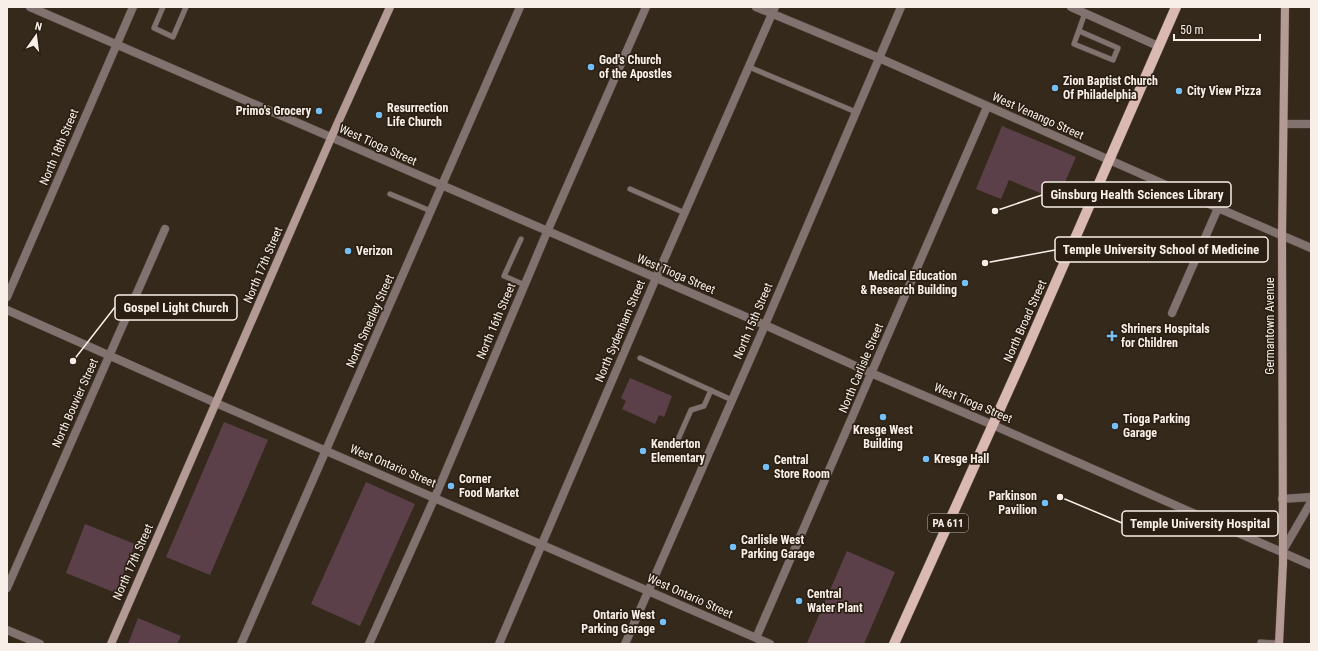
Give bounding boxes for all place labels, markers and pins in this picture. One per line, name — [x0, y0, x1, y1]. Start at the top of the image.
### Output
place label: God's Church of the Apostles — [599, 53, 672, 81]
marker: God's Church of the Apostles — [586, 62, 596, 72]
place label: Zion Baptist Church Of Philadelphia — [1063, 74, 1158, 102]
marker: Zion Baptist Church Of Philadelphia — [1050, 83, 1060, 93]
place label: City View Pizza — [1187, 84, 1261, 98]
marker: City View Pizza — [1174, 86, 1184, 96]
place label: Resurrection Life Church — [387, 101, 449, 129]
place label: Primo's Grocery — [236, 104, 312, 118]
marker: Primo's Grocery — [314, 106, 324, 116]
marker: Resurrection Life Church — [374, 110, 384, 120]
callout: Ginsburg Health Sciences Library — [1042, 182, 1231, 207]
callout: Temple University School of Medicine — [1055, 237, 1268, 262]
place label: Verizon — [356, 244, 393, 258]
marker: Verizon — [343, 246, 353, 256]
place label: Medical Education & Research Building — [860, 269, 957, 297]
marker: Medical Education & Research Building — [960, 278, 970, 288]
callout: Gospel Light Church — [115, 295, 237, 320]
place label: Shriners Hospitals for Children — [1121, 322, 1210, 350]
marker: Shriners Hospitals for Children — [1106, 330, 1118, 342]
marker: Kresge West Building — [878, 412, 888, 422]
place label: Tioga Parking Garage — [1123, 412, 1190, 440]
marker: Tioga Parking Garage — [1110, 421, 1120, 431]
place label: Kresge West Building — [853, 423, 913, 451]
place label: Kenderton Elementary — [651, 437, 706, 465]
marker: Kenderton Elementary — [638, 446, 648, 456]
place label: Kresge Hall — [934, 452, 989, 466]
place label: Central Store Room — [774, 453, 830, 481]
marker: Kresge Hall — [921, 454, 931, 464]
marker: Central Store Room — [761, 462, 771, 472]
place label: Corner Food Market — [459, 472, 519, 500]
marker: Corner Food Market — [446, 481, 456, 491]
place label: Parkinson Pavilion — [989, 489, 1037, 517]
marker: Parkinson Pavilion — [1040, 498, 1050, 508]
callout: Temple University Hospital — [1122, 511, 1278, 536]
place label: Carlisle West Parking Garage — [741, 533, 815, 561]
marker: Carlisle West Parking Garage — [728, 542, 738, 552]
place label: Central Water Plant — [807, 587, 863, 615]
marker: Central Water Plant — [794, 596, 804, 606]
place label: Ontario West Parking Garage — [581, 608, 655, 636]
marker: Ontario West Parking Garage — [658, 617, 668, 627]

